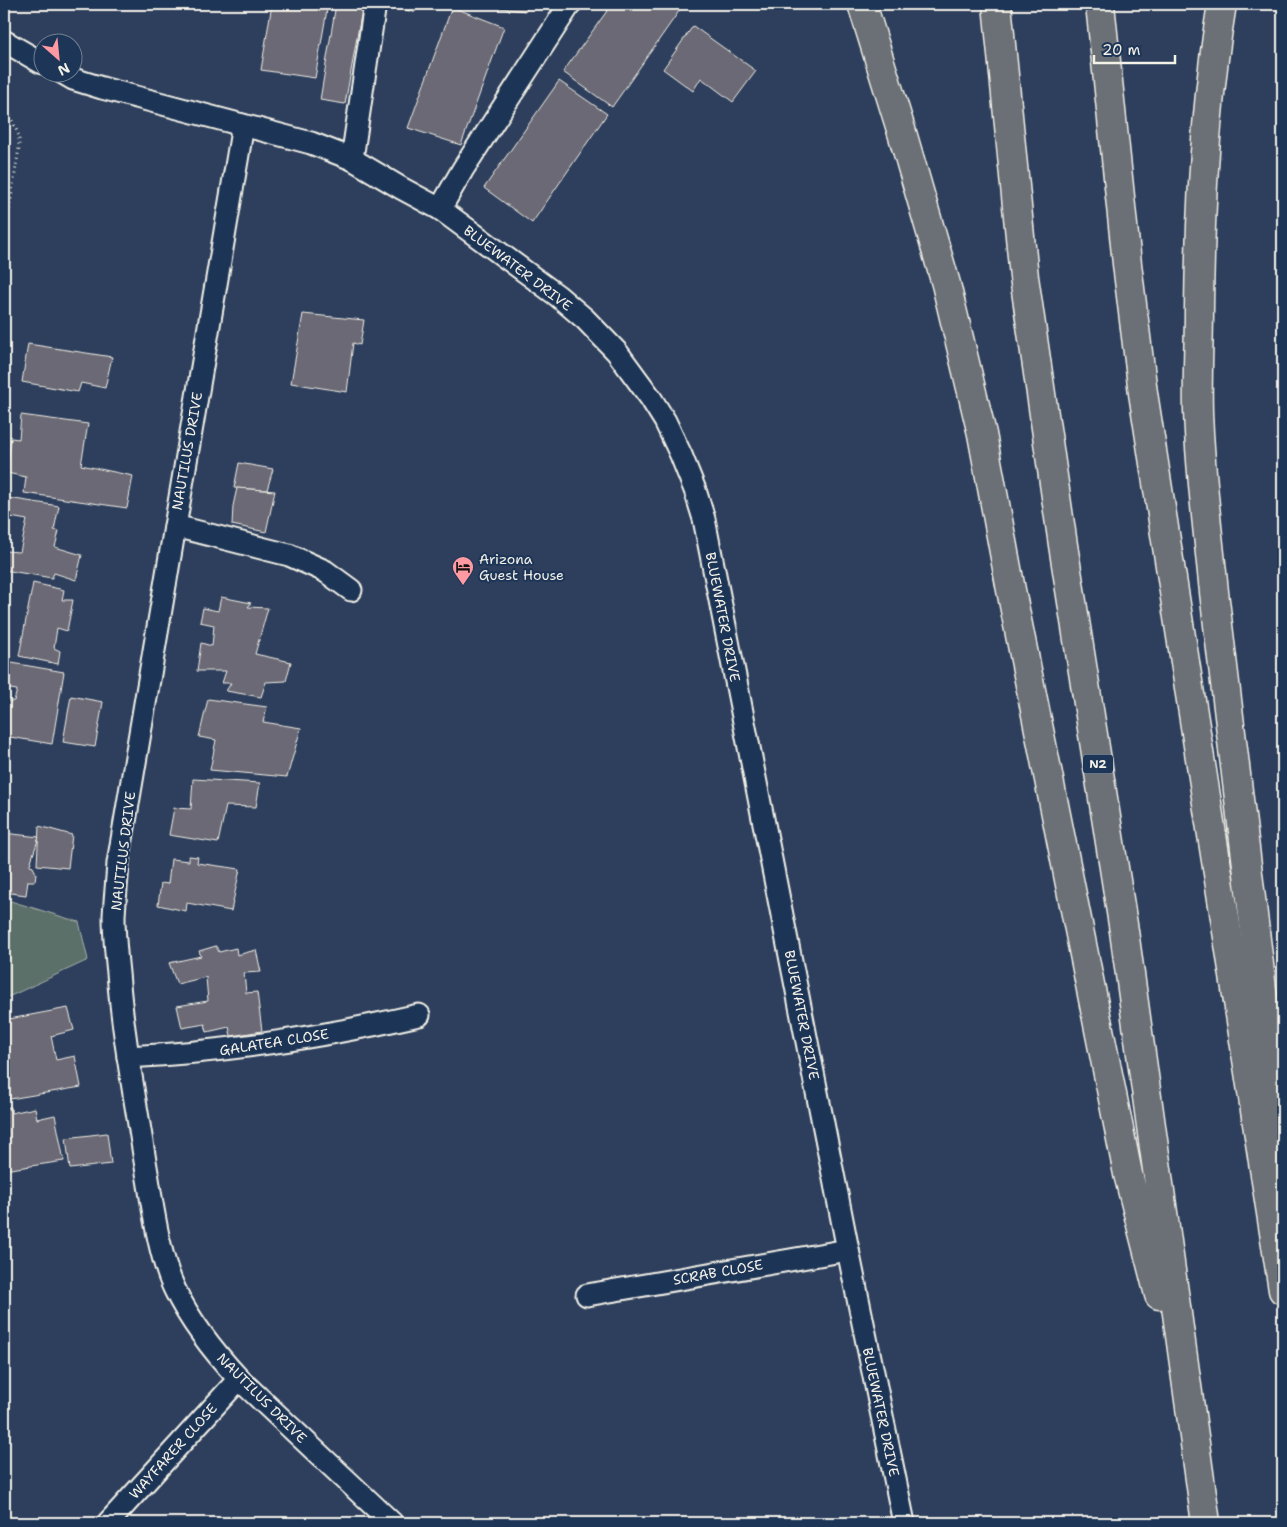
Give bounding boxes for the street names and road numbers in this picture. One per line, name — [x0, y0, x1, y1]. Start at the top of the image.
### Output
street label: BLUEWATER DRIVE — [460, 221, 576, 315]
street label: NAUTILUS DRIVE — [168, 390, 206, 512]
street label: BLUEWATER DRIVE — [702, 551, 744, 684]
road number: N2 — [1083, 754, 1113, 774]
street label: NAUTILUS DRIVE — [107, 790, 139, 912]
street label: BLUEWATER DRIVE — [781, 949, 823, 1082]
street label: GALATEA CLOSE — [218, 1024, 330, 1060]
street label: SCRAB CLOSE — [672, 1255, 765, 1289]
street label: BLUEWATER DRIVE — [859, 1346, 904, 1478]
street label: NAUTILUS DRIVE — [213, 1349, 311, 1447]
street label: WAYFARER CLOSE — [125, 1399, 221, 1503]

